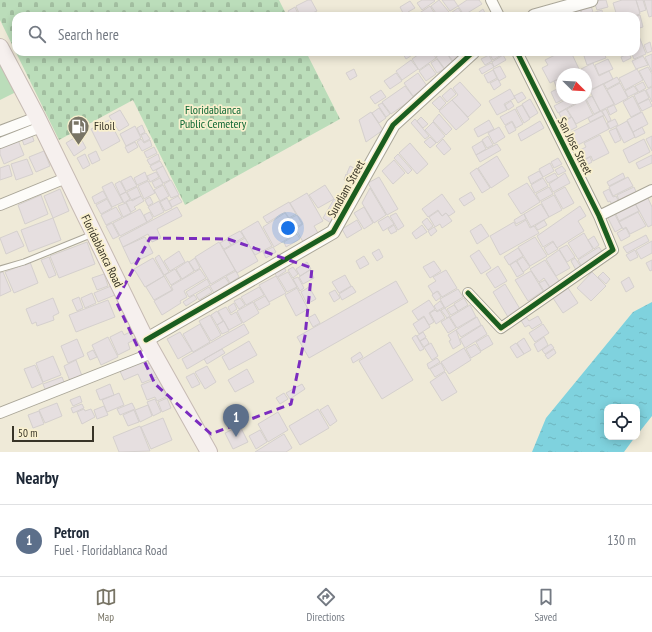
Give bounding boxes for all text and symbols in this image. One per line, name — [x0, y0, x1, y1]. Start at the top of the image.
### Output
search box — [12, 12, 640, 56]
icon: search — [26, 23, 48, 45]
text: Search here — [58, 25, 119, 44]
north arrow — [556, 68, 592, 104]
park label: Floridablanca Public Cemetery — [180, 102, 247, 131]
fuel station icon: Filoil — [66, 113, 92, 146]
street label: San Jose Street — [555, 115, 597, 178]
place label: Filoil — [94, 118, 115, 133]
street label: Sundiam Street — [324, 157, 368, 220]
street label: Floridablanca Road — [78, 212, 127, 290]
your location — [278, 218, 298, 238]
pin: 1 — [223, 404, 249, 437]
map controls — [604, 404, 640, 440]
button: locate — [604, 404, 640, 440]
scale bar — [12, 424, 94, 443]
text: 50 m — [18, 426, 37, 440]
text: Nearby — [16, 467, 59, 489]
text: Petron — [54, 523, 89, 542]
text: 1 — [26, 532, 32, 549]
text: 130 m — [607, 532, 636, 549]
text: Fuel · Floridablanca Road — [54, 542, 167, 559]
tab: Map — [95, 586, 117, 624]
tab: Directions — [307, 586, 345, 624]
tab: Saved — [534, 586, 557, 624]

